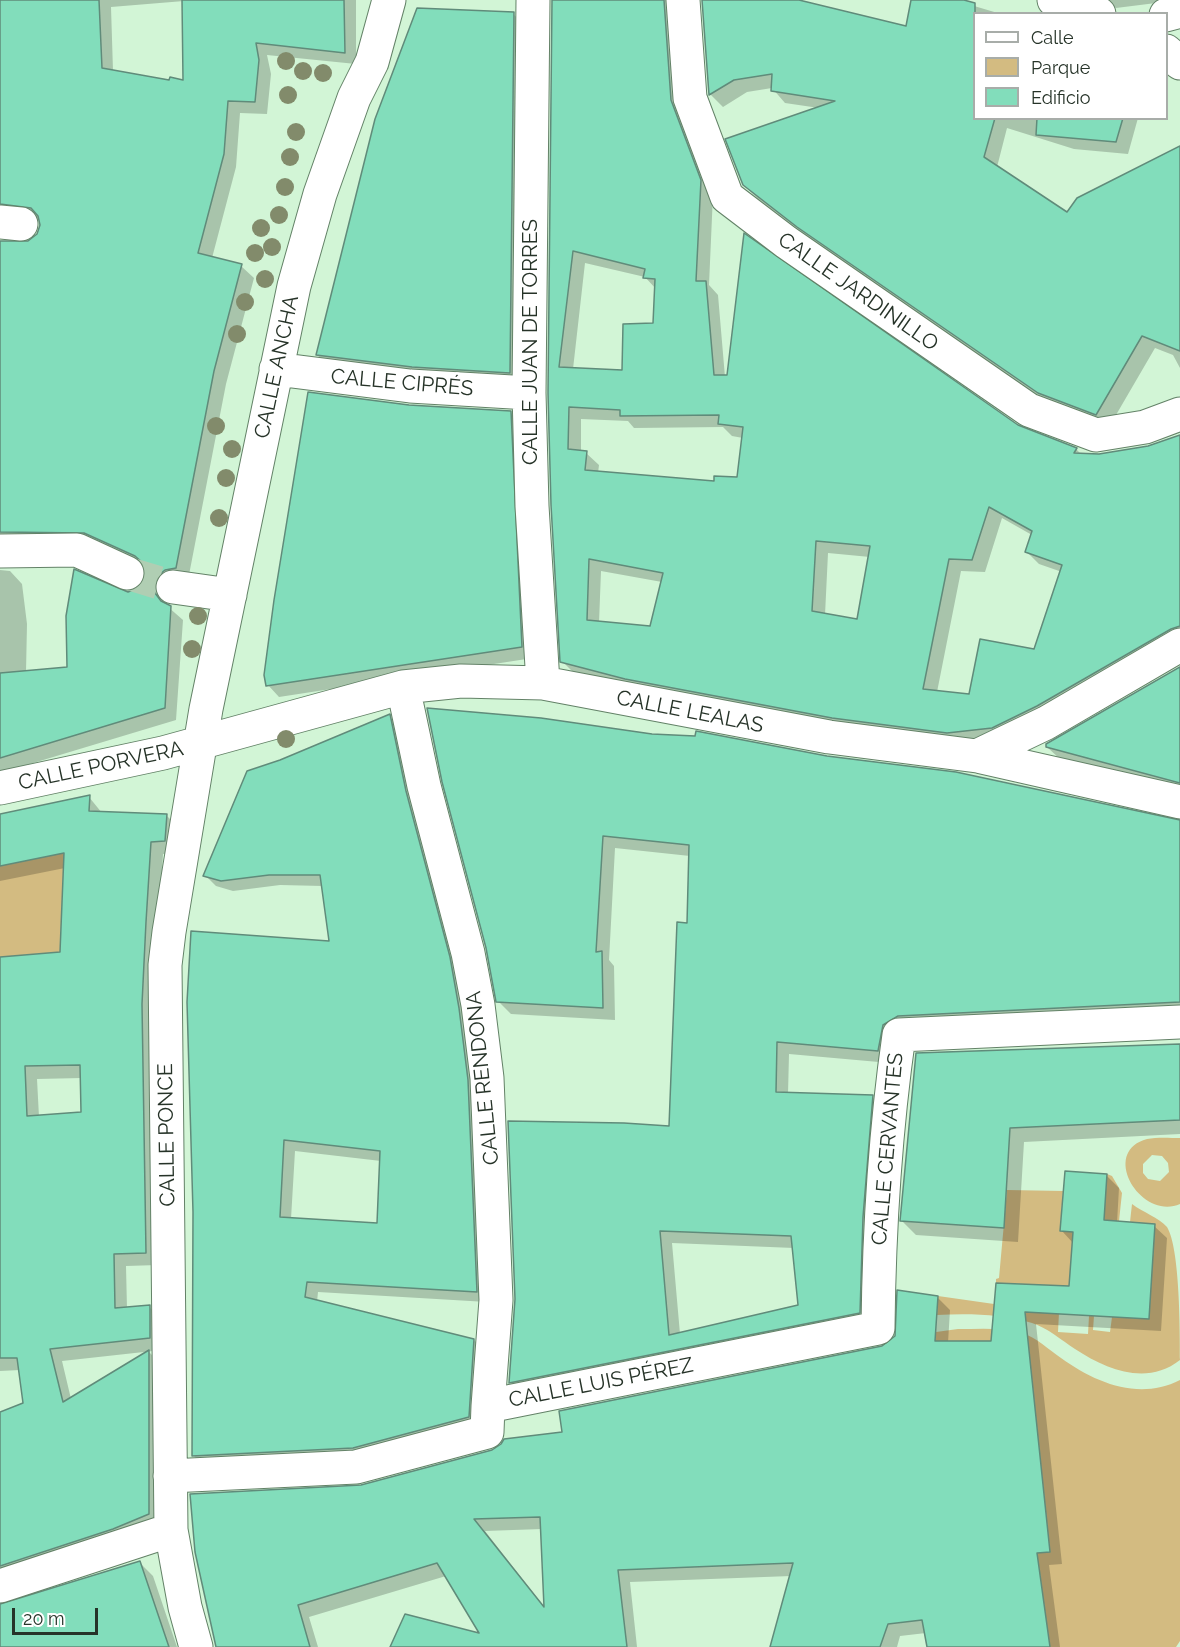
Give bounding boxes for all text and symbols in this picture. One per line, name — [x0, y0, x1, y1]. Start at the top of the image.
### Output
legend — [973, 12, 1168, 120]
text: Calle — [1031, 27, 1074, 48]
text: Parque — [1031, 57, 1090, 78]
text: Edificio — [1031, 87, 1090, 108]
street label: CALLE JUAN DE TORRES — [518, 219, 544, 465]
street label: CALLE JARDINILLO — [773, 227, 943, 357]
street label: CALLE ANCHA — [250, 293, 304, 441]
street label: CALLE CIPRÉS — [330, 364, 474, 402]
street label: CALLE LEALAS — [614, 685, 766, 739]
street label: CALLE PORVERA — [16, 736, 186, 796]
street label: CALLE RENDONA — [461, 990, 505, 1166]
street label: CALLE CERVANTES — [867, 1052, 909, 1246]
street label: CALLE PONCE — [153, 1063, 181, 1207]
street label: CALLE LUIS PÉREZ — [507, 1353, 695, 1413]
scale bar — [15, 1596, 100, 1634]
text: 20 m — [23, 1608, 65, 1629]

